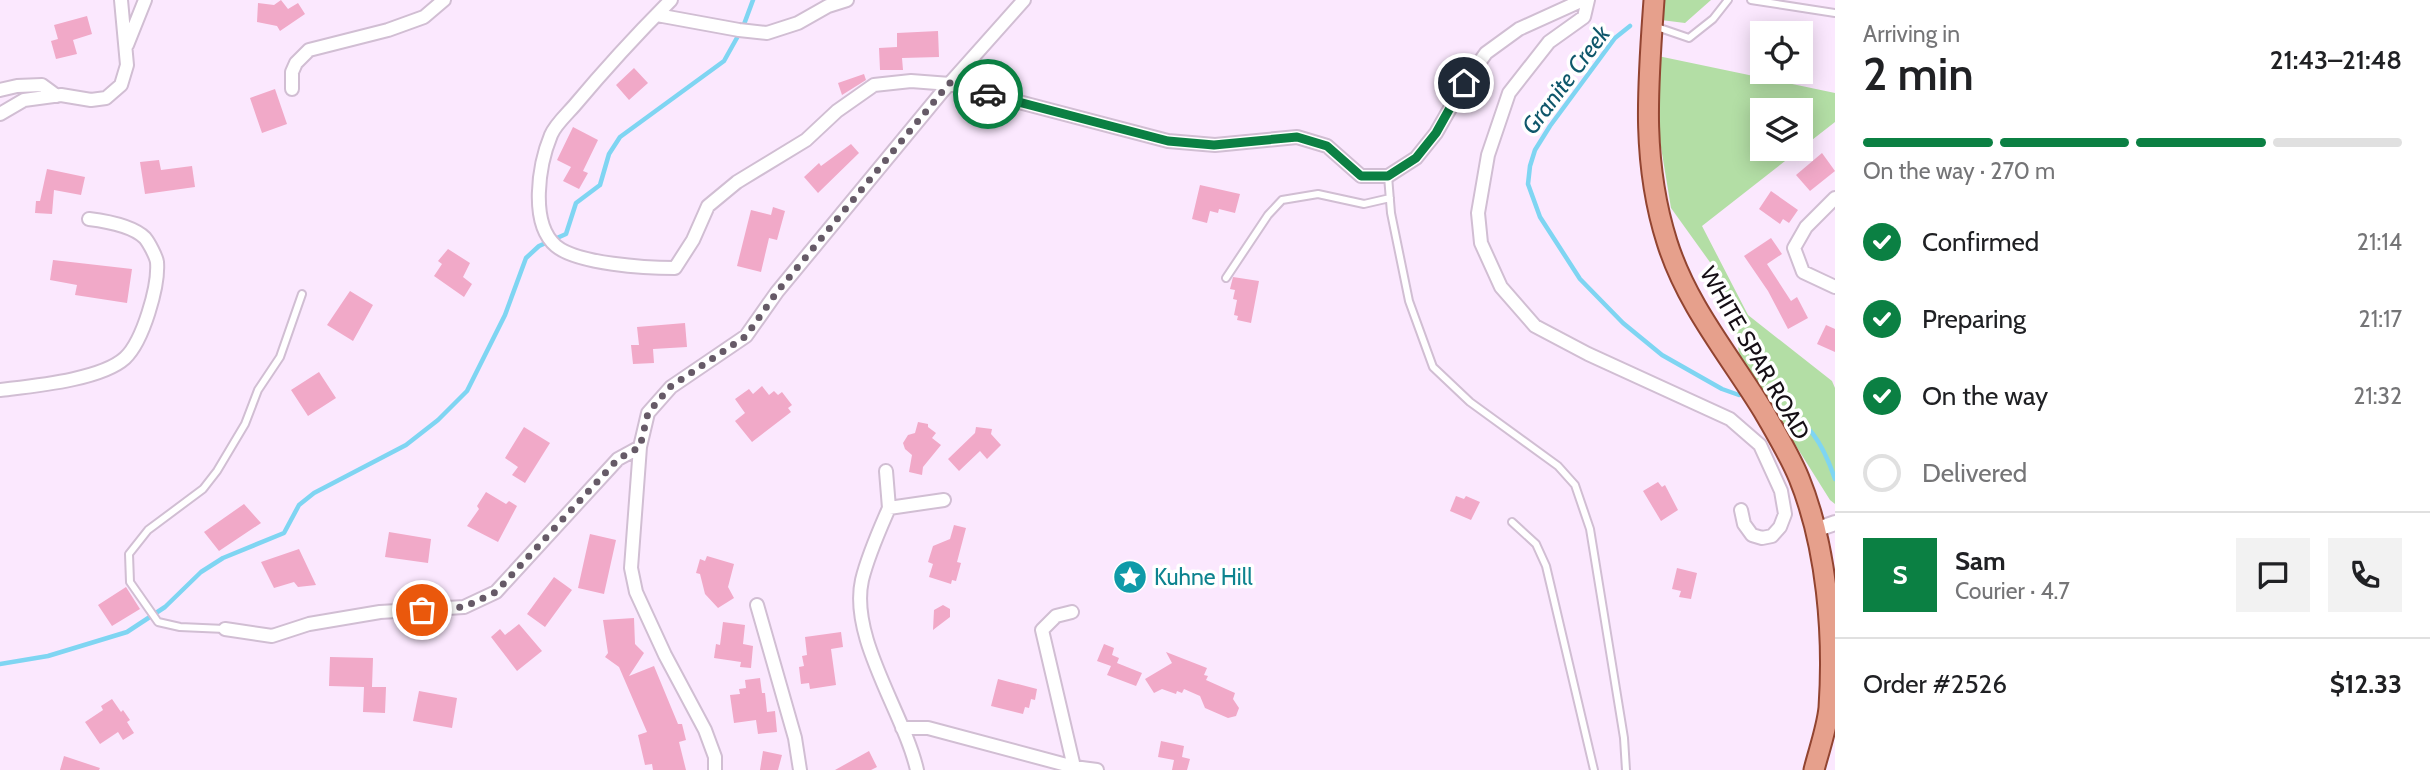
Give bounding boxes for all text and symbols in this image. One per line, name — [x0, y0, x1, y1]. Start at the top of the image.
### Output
water label: Granite Creek — [1515, 19, 1616, 140]
text: Arriving in — [1863, 20, 1960, 48]
map controls — [1750, 21, 1813, 161]
button: locate — [1750, 21, 1813, 84]
text: 21:43–21:48 — [2270, 44, 2402, 76]
text: 2 min — [1863, 46, 1974, 102]
pin — [1434, 53, 1494, 113]
courier — [953, 59, 1023, 129]
icon: home — [1445, 64, 1483, 102]
icon: car — [969, 75, 1007, 113]
button: layers — [1750, 98, 1813, 161]
text: On the way · 270 m — [1863, 157, 2055, 185]
icon: check — [1863, 223, 1901, 261]
text: Confirmed — [1922, 226, 2039, 258]
text: 21:14 — [2357, 228, 2402, 256]
street label: WHITE SPAR ROAD — [1694, 262, 1816, 444]
icon: check — [1863, 300, 1901, 338]
text: Preparing — [1922, 303, 2026, 335]
text: 21:17 — [2359, 305, 2402, 333]
icon: check — [1863, 377, 1901, 415]
text: On the way — [1922, 380, 2048, 412]
text: 21:32 — [2353, 382, 2402, 410]
text: Delivered — [1922, 457, 2027, 489]
button: chat — [2236, 538, 2310, 612]
button: phone — [2328, 538, 2402, 612]
text: Sam — [1955, 545, 2006, 577]
place icon: Kuhne Hill — [1111, 558, 1149, 596]
text: S — [1892, 559, 1908, 591]
place label: Kuhne Hill — [1154, 563, 1253, 591]
text: Courier · 4.7 — [1955, 577, 2070, 605]
pin — [392, 580, 452, 640]
icon: bag — [403, 591, 441, 629]
text: Order #2526 — [1863, 668, 2007, 700]
text: $12.33 — [2330, 668, 2402, 700]

